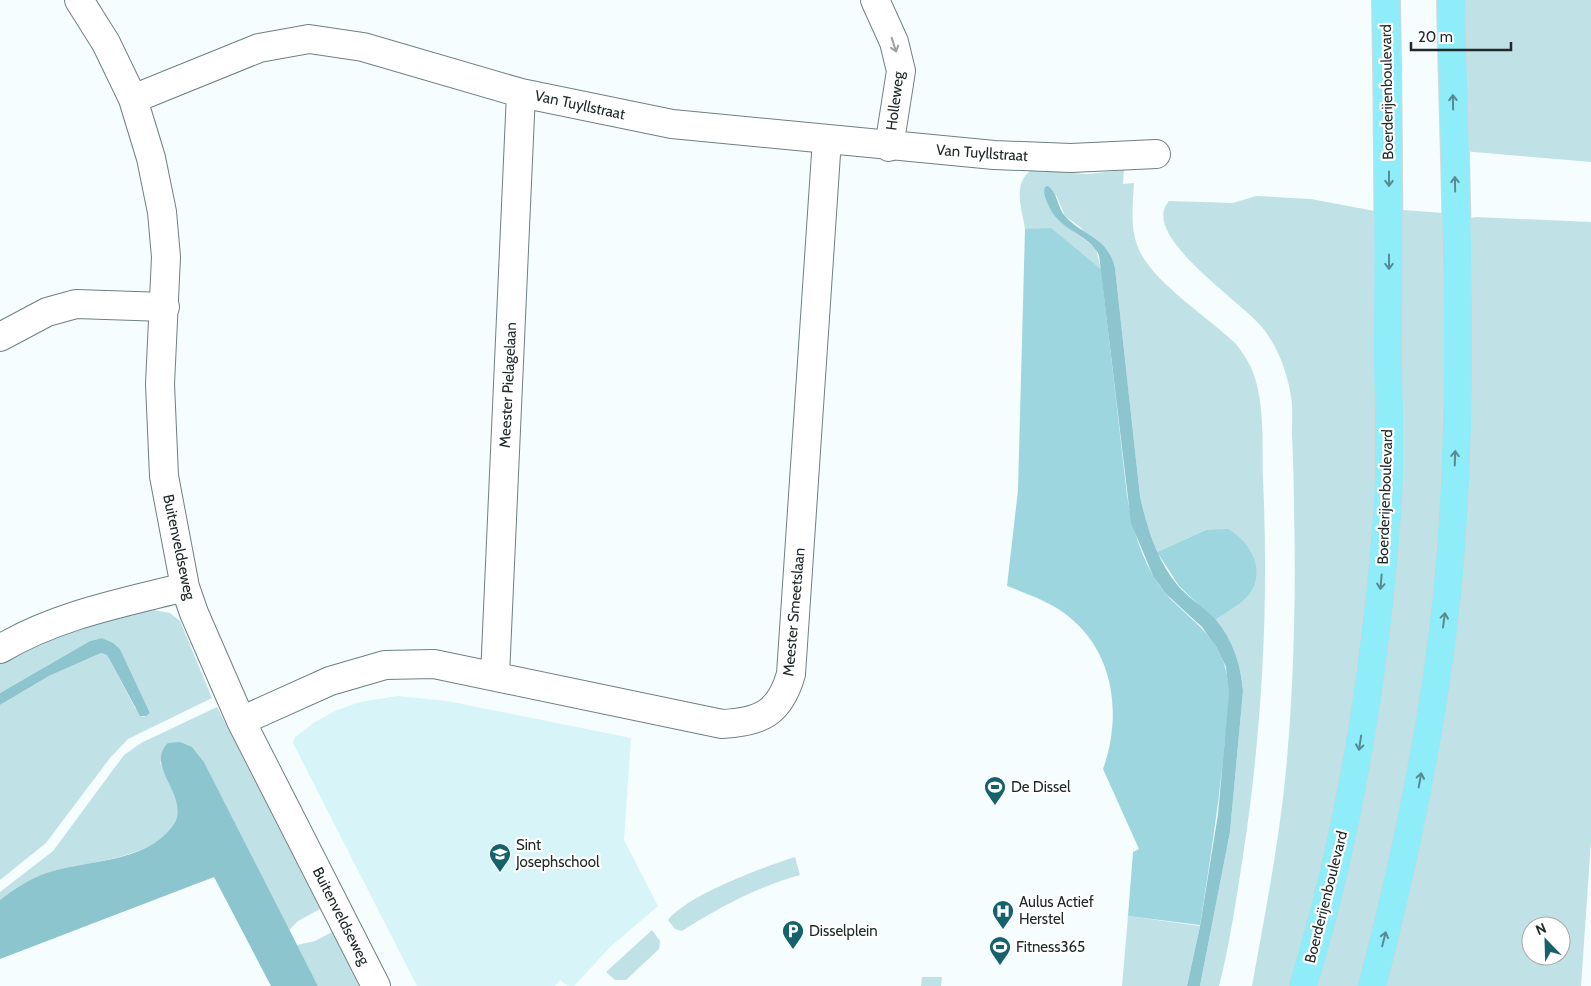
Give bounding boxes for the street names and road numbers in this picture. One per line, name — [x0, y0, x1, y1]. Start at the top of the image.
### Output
street label: Boerderijenboulevard — [1377, 24, 1397, 160]
street label: Holleweg — [882, 70, 908, 132]
street label: Van Tuyllstraat — [533, 87, 627, 123]
street label: Van Tuyllstraat — [936, 141, 1028, 165]
street label: Meester Pielagelaan — [496, 322, 520, 448]
street label: Boerderijenboulevard — [1374, 429, 1396, 565]
street label: Buitenveldseweg — [159, 493, 199, 602]
street label: Meester Smeetslaan — [779, 547, 809, 677]
street label: Boerderijenboulevard — [1301, 829, 1351, 965]
street label: Buitenveldseweg — [309, 864, 374, 968]

